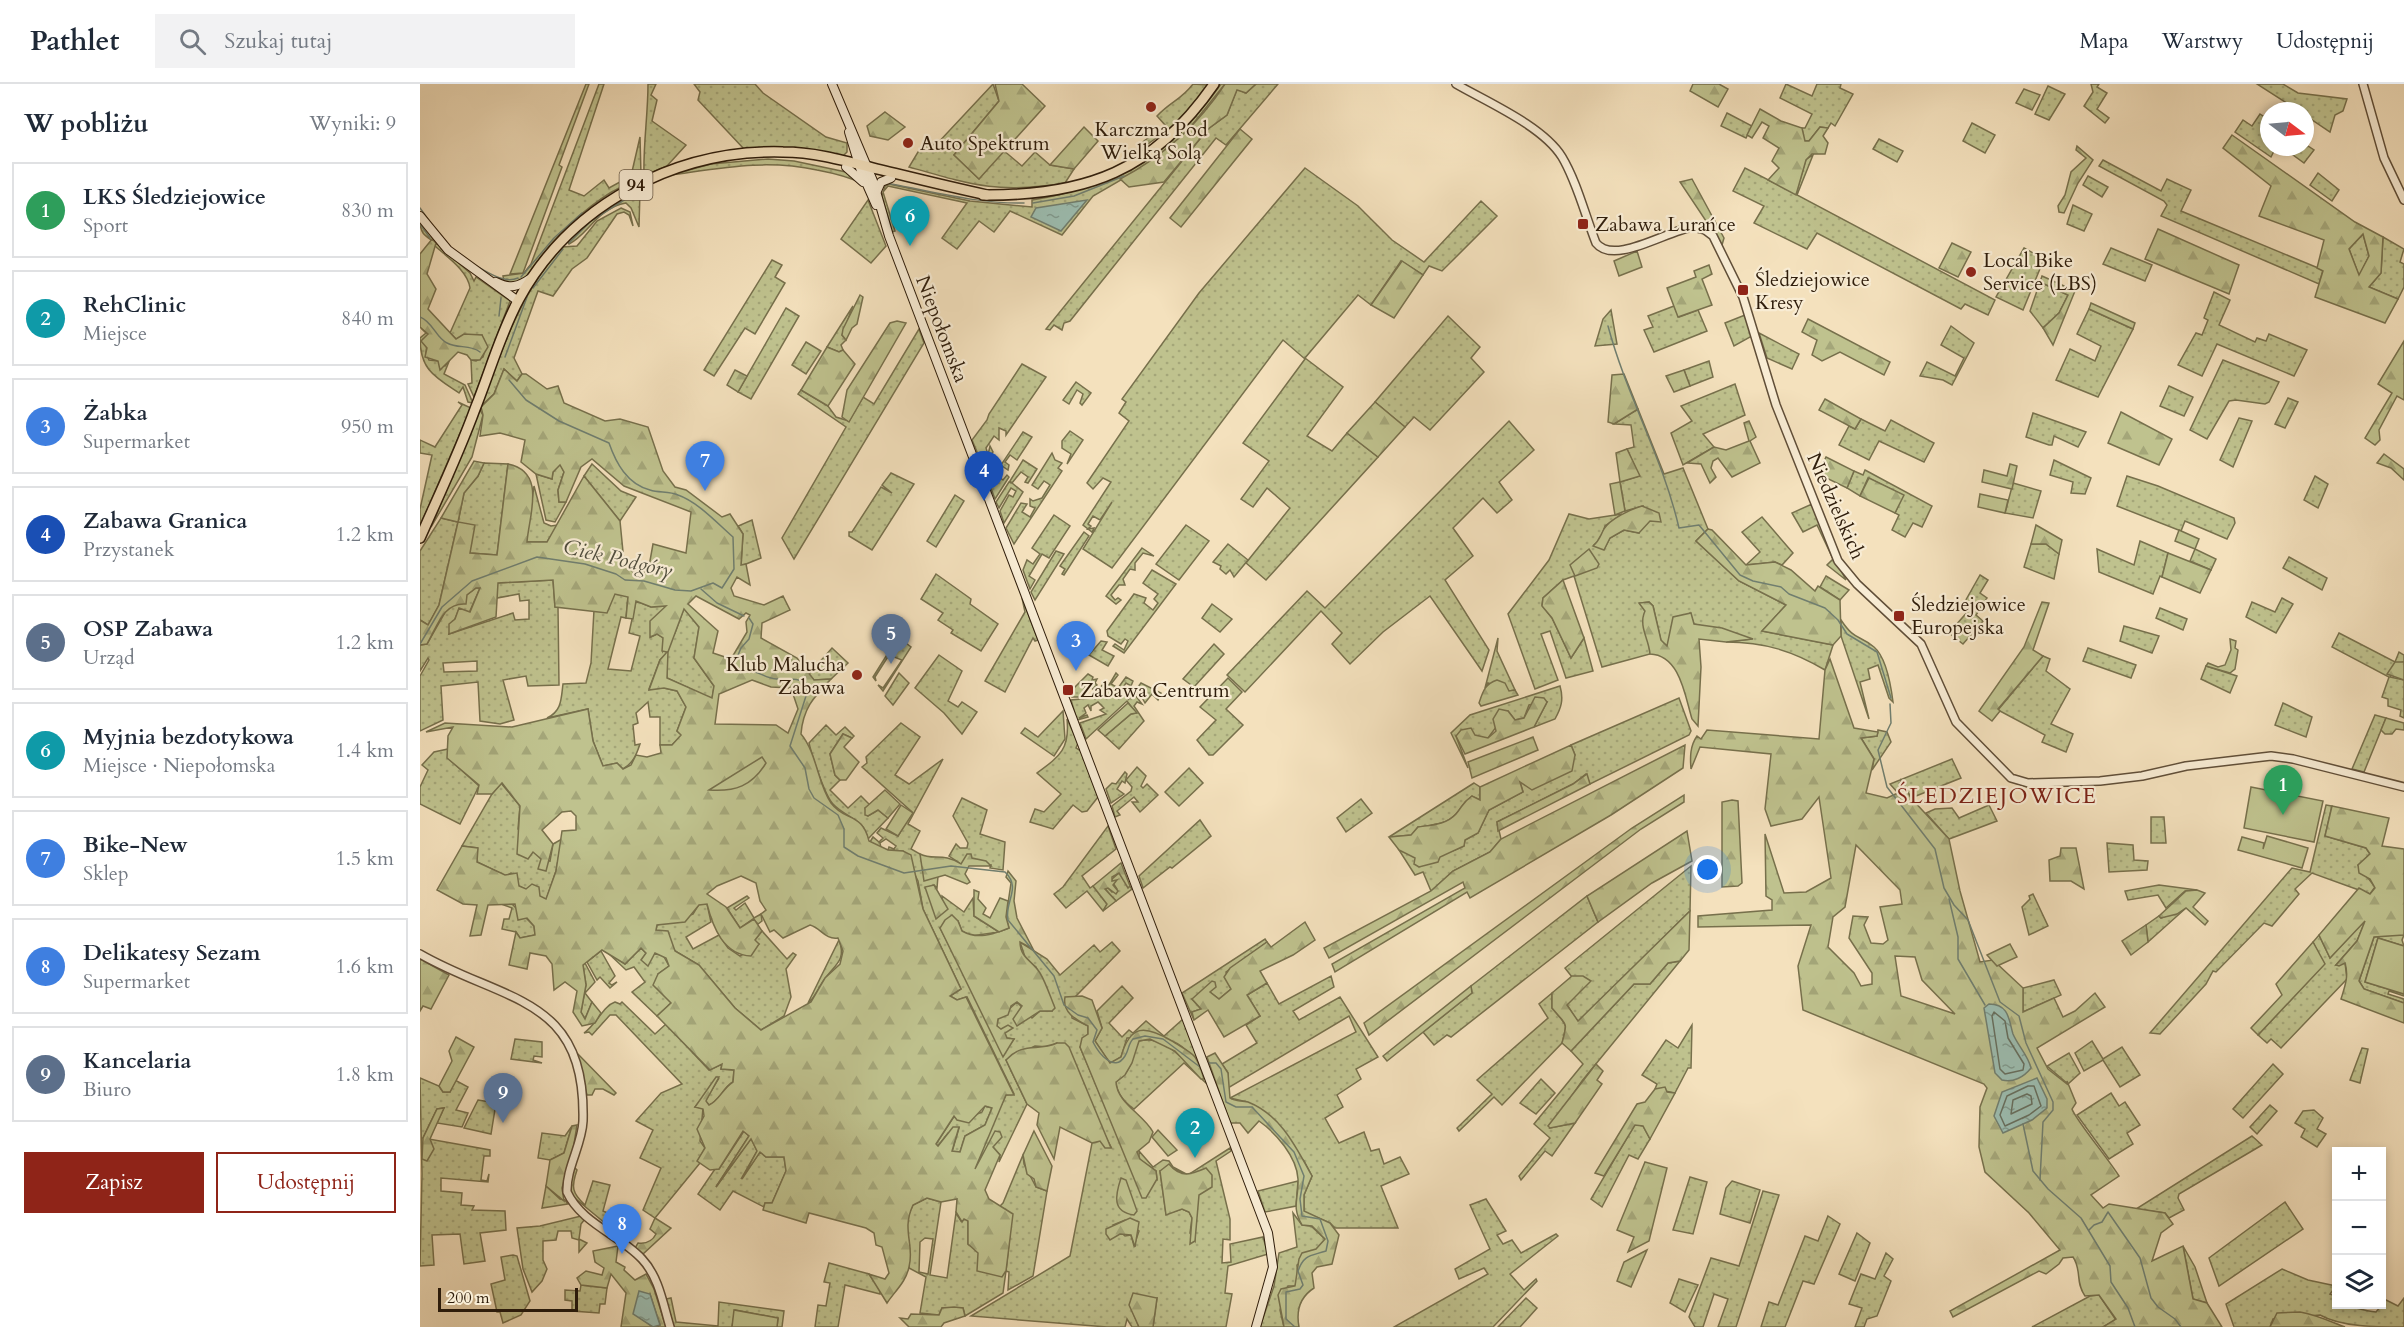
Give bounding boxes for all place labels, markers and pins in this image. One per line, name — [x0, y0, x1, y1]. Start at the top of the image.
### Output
marker: Karczma Pod Wielką Solą — [1144, 100, 1158, 114]
place label: Karczma Pod Wielką Solą — [1094, 116, 1208, 166]
place label: Auto Spektrum — [920, 130, 1050, 157]
marker: Auto Spektrum — [901, 136, 915, 150]
pin: 6 — [890, 196, 930, 246]
place label: Zabawa Lurańce — [1595, 211, 1736, 238]
marker: Zabawa Lurańce — [1576, 217, 1590, 231]
place label: Local Bike Service (LBS) — [1983, 247, 2097, 297]
marker: Local Bike Service (LBS) — [1964, 265, 1978, 279]
place label: Śledziejowice Kresy — [1755, 266, 1870, 316]
marker: Śledziejowice Kresy — [1736, 283, 1750, 297]
pin: 7 — [686, 442, 724, 491]
pin: 4 — [964, 452, 1004, 501]
place label: Śledziejowice Europejska — [1911, 591, 2026, 641]
marker: Śledziejowice Europejska — [1892, 609, 1906, 623]
pin: 5 — [872, 614, 910, 664]
pin: 3 — [1056, 622, 1096, 671]
place label: Klub Malucha Zabawa — [726, 651, 845, 701]
marker: Klub Malucha Zabawa — [850, 668, 864, 682]
place label: Zabawa Centrum — [1080, 677, 1230, 704]
marker: Zabawa Centrum — [1061, 683, 1075, 697]
pin: 1 — [2264, 766, 2302, 815]
pin: 9 — [484, 1074, 523, 1123]
pin: 2 — [1176, 1108, 1214, 1158]
pin: 8 — [602, 1204, 642, 1254]

